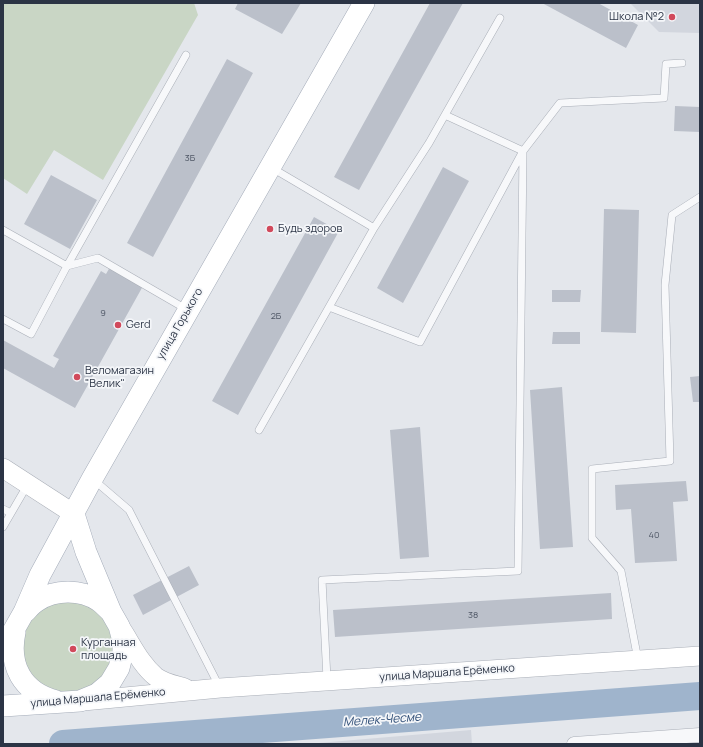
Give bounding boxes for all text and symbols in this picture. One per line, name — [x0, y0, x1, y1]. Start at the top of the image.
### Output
place label: Школа №2 — [609, 10, 664, 24]
marker: Школа №2 — [667, 12, 677, 22]
house number: 3Б — [185, 153, 195, 163]
place label: Будь здоров — [278, 222, 342, 236]
marker: Будь здоров — [265, 224, 275, 234]
street label: улица Горького — [154, 286, 206, 362]
house number: 9 — [100, 308, 106, 318]
house number: 2Б — [271, 311, 281, 321]
place label: Gerd — [126, 318, 151, 332]
marker: Gerd — [113, 320, 123, 330]
place label: Веломагазин "Велик" — [85, 364, 154, 390]
marker: Веломагазин "Велик" — [72, 372, 82, 382]
house number: 40 — [649, 530, 659, 540]
house number: 38 — [468, 610, 478, 620]
place label: Курганная площадь — [81, 636, 136, 662]
marker: Курганная площадь — [68, 644, 78, 654]
street label: улица Маршала Ерёменко — [379, 662, 515, 684]
street label: улица Маршала Ерёменко — [30, 686, 166, 710]
water label: Мелек-Чесме — [342, 710, 422, 730]

